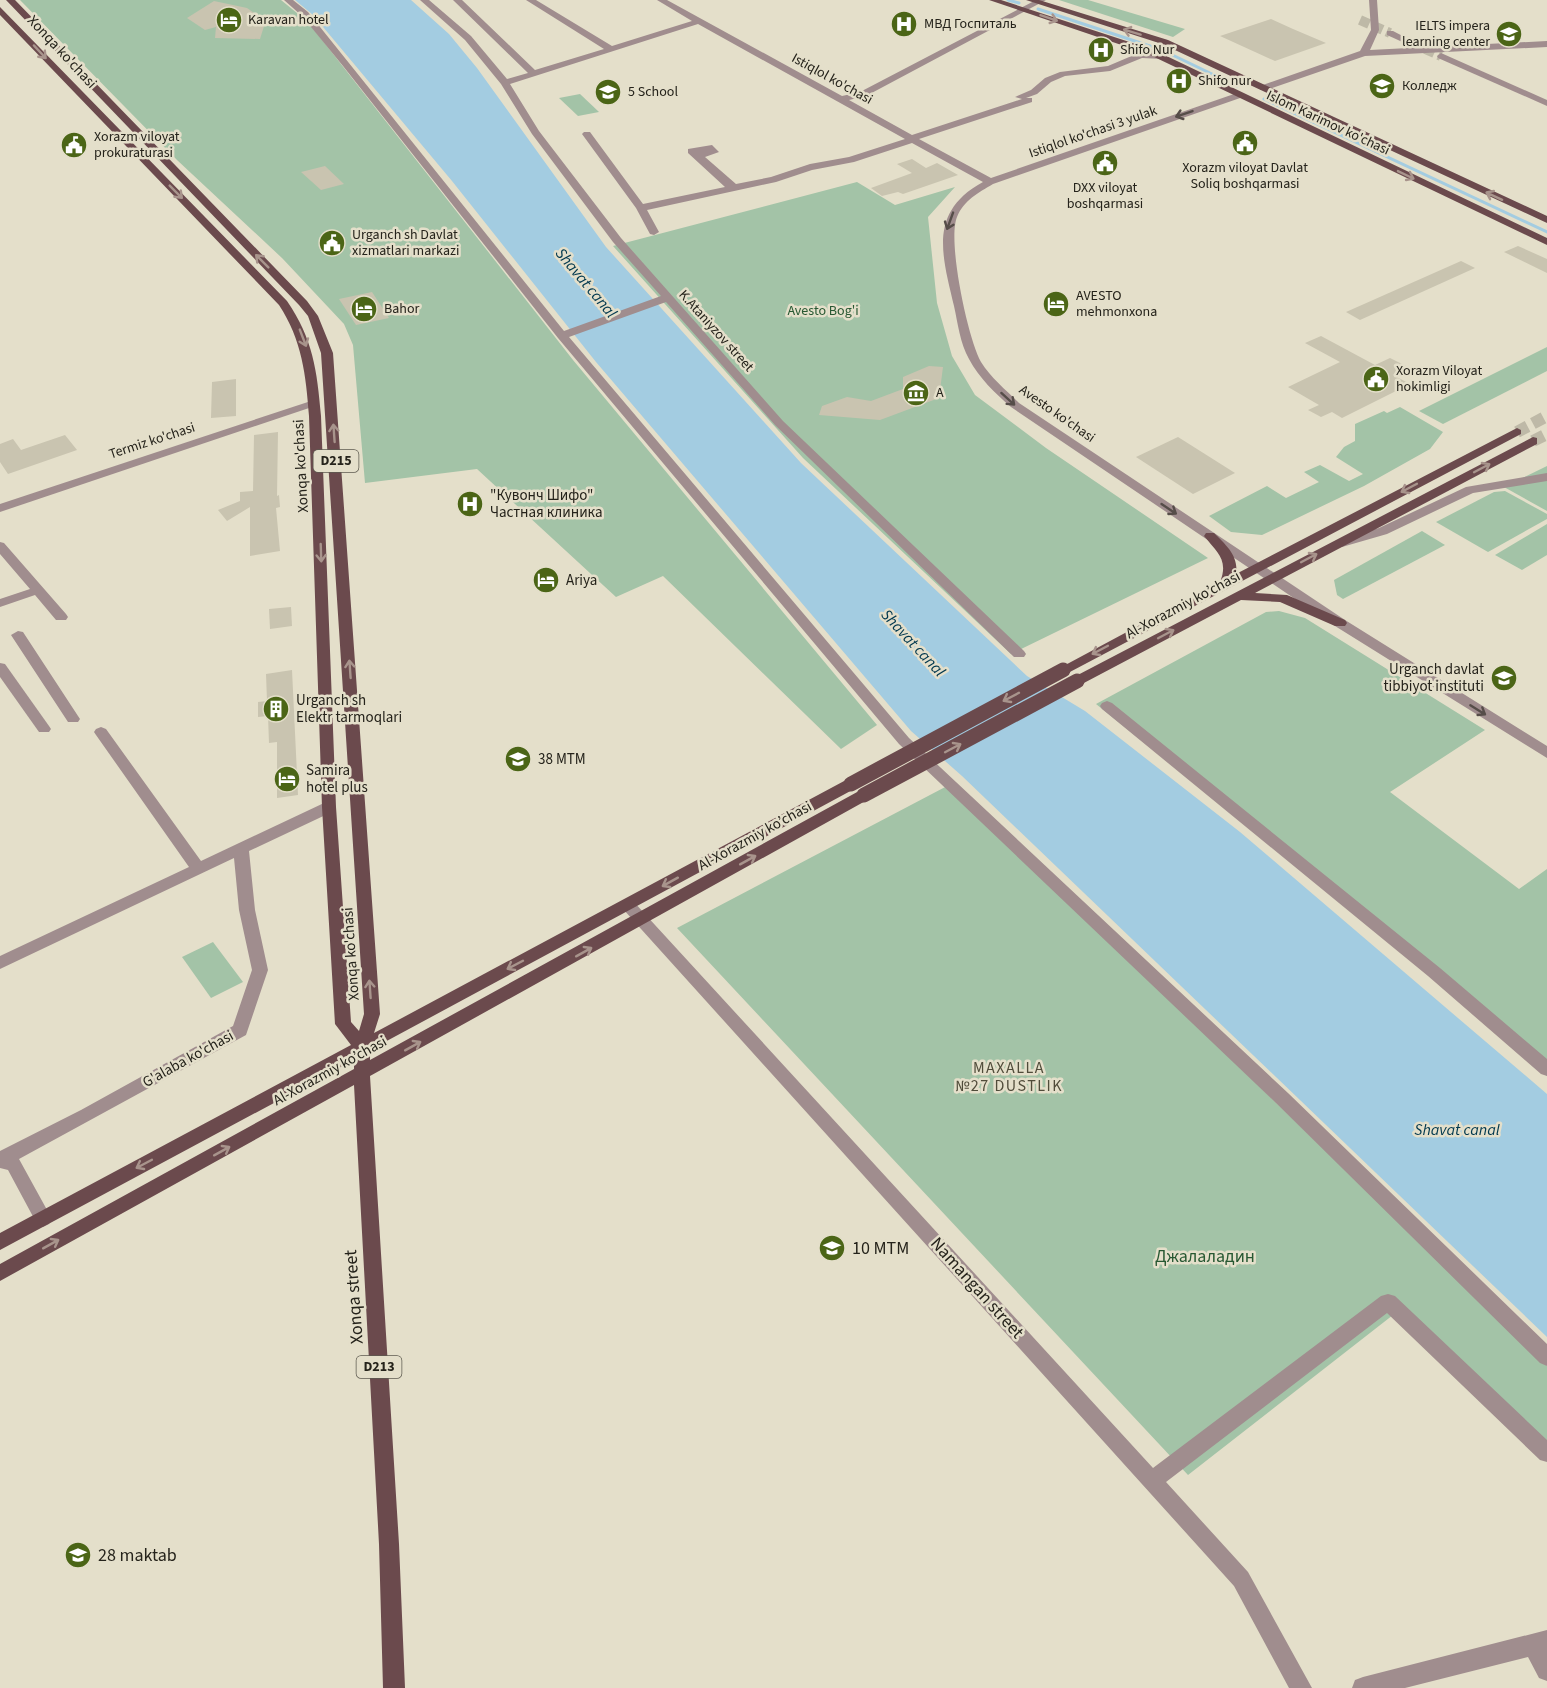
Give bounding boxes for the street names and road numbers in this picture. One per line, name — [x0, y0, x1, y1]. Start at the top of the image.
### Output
street label: Xonqa ko'chasi — [22, 11, 102, 93]
street label: Istiqlol ko'chasi — [788, 48, 876, 110]
street label: Islom Karimov ko'chasi — [1263, 86, 1393, 160]
street label: Istiqlol ko'chasi 3 yulak — [1026, 101, 1160, 163]
street label: K.Ataniyzov street — [674, 286, 758, 377]
street label: Avesto ko'chasi — [1015, 380, 1099, 448]
street label: Termiz ko'chasi — [106, 418, 198, 464]
street label: Xonqa ko'chasi — [288, 419, 314, 513]
road number: D215 — [314, 450, 358, 472]
street label: Al-Xorazmiy ko’chasi — [1122, 566, 1244, 644]
street label: Al-Xorazmiy ko’chasi — [694, 796, 816, 876]
street label: Xonqa ko'chasi — [337, 907, 365, 1001]
street label: G'alaba ko'chasi — [139, 1025, 237, 1093]
street label: Al-Xorazmiy ko’chasi — [269, 1031, 391, 1111]
street label: Namangan street — [925, 1232, 1029, 1344]
street label: Xonqa street — [338, 1249, 370, 1345]
road number: D213 — [356, 1356, 401, 1378]

